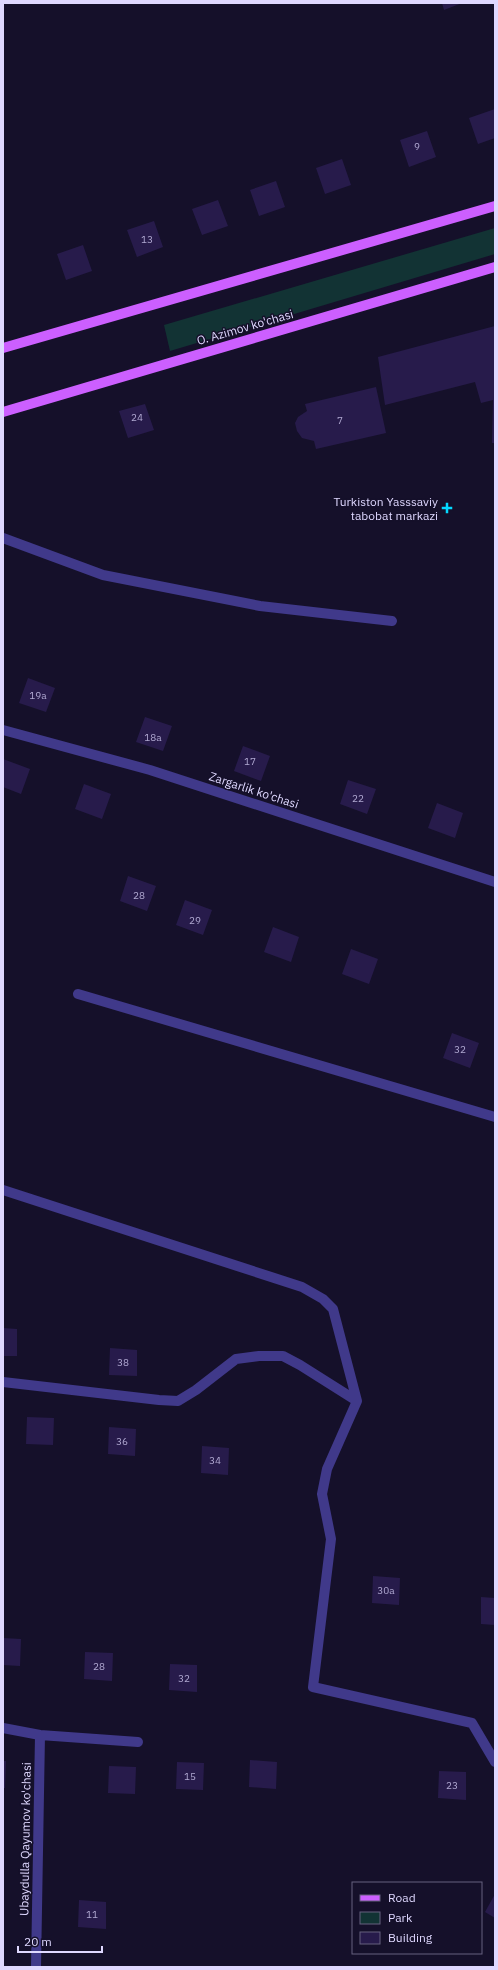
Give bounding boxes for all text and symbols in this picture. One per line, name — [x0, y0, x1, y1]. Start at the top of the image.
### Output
house number: 9 — [414, 140, 420, 153]
house number: 13 — [141, 233, 153, 246]
street label: O. Azimov ko'chasi — [195, 306, 295, 348]
house number: 24 — [131, 411, 143, 424]
house number: 7 — [337, 414, 343, 427]
place label: Turkiston Yasssaviy tabobat markazi — [333, 494, 438, 523]
marker: Turkiston Yasssaviy tabobat markazi — [441, 502, 453, 514]
house number: 19a — [29, 689, 47, 702]
house number: 18a — [144, 731, 162, 744]
house number: 17 — [244, 755, 256, 768]
street label: Zargarlik ko'chasi — [207, 768, 301, 812]
house number: 22 — [352, 792, 364, 805]
house number: 28 — [133, 889, 145, 902]
house number: 29 — [189, 914, 201, 927]
house number: 32 — [454, 1043, 466, 1056]
house number: 38 — [117, 1356, 129, 1369]
house number: 36 — [116, 1435, 128, 1448]
house number: 34 — [209, 1454, 221, 1467]
house number: 30a — [377, 1584, 395, 1597]
house number: 28 — [93, 1660, 105, 1673]
house number: 32 — [178, 1672, 190, 1685]
street label: Ubaydulla Qayumov ko'chasi — [16, 1762, 34, 1916]
house number: 15 — [184, 1770, 196, 1783]
house number: 23 — [446, 1779, 458, 1792]
legend — [352, 1882, 482, 1954]
text: Road — [388, 1890, 416, 1905]
house number: 11 — [86, 1908, 98, 1921]
text: Park — [388, 1910, 413, 1925]
scale bar — [18, 1928, 102, 1954]
text: Building — [388, 1930, 433, 1945]
text: 20 m — [24, 1934, 52, 1949]

